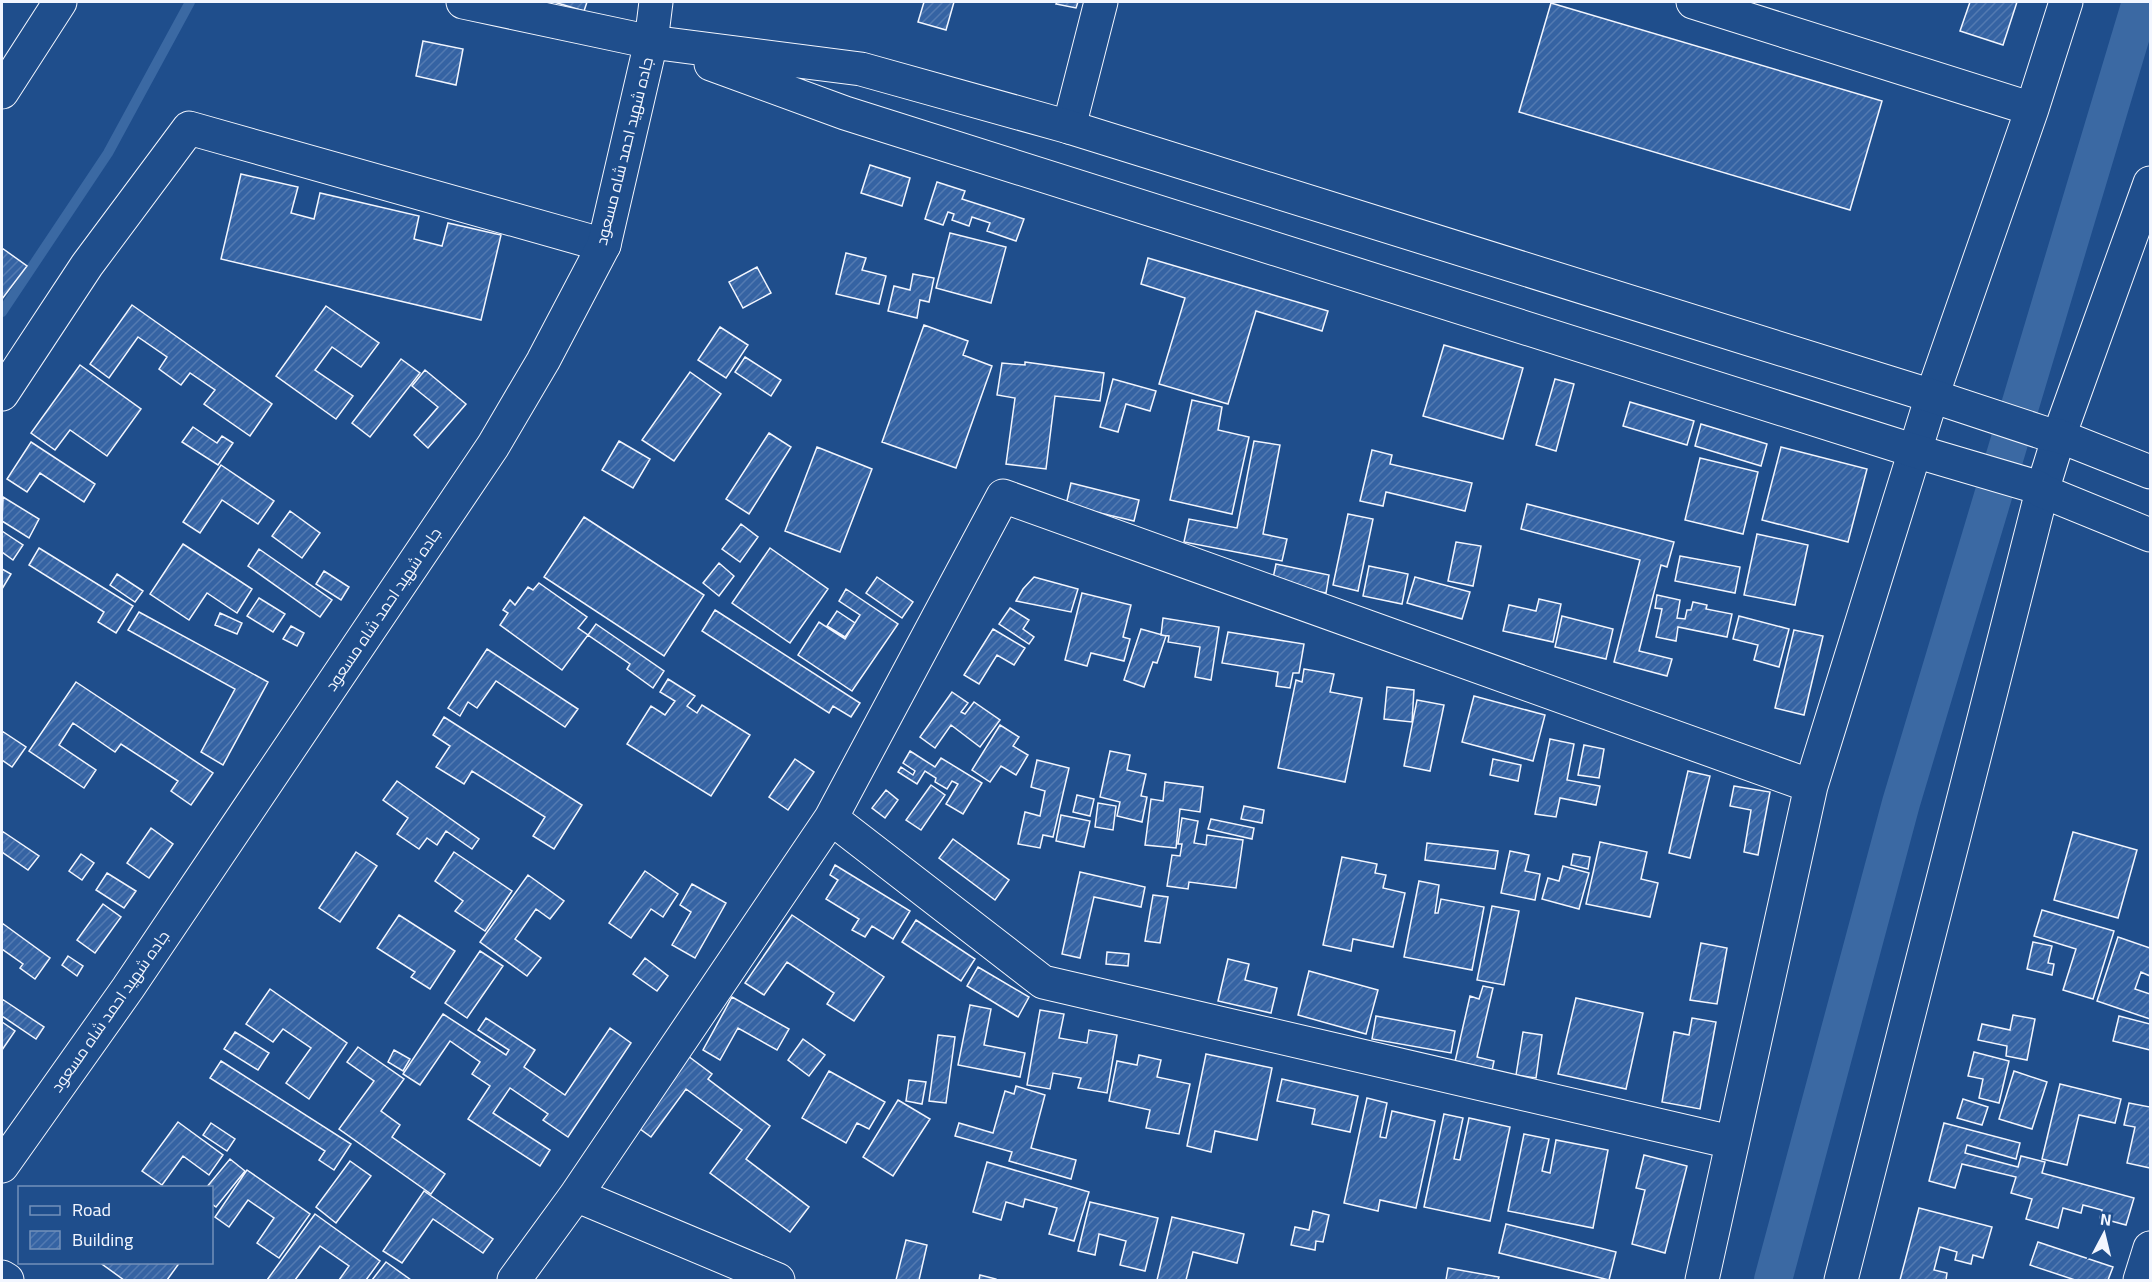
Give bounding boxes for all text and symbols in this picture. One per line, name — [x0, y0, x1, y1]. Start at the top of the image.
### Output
street label: جاده شهيد احمد شاه مسعود — [586, 54, 662, 248]
street label: جاده شهيد احمد شاه مسعود — [317, 521, 449, 697]
street label: جاده شهيد احمد شاه مسعود — [42, 923, 178, 1099]
legend — [18, 1186, 213, 1264]
text: Road — [72, 1193, 111, 1226]
north arrow — [2074, 1204, 2134, 1264]
text: N — [2099, 1204, 2113, 1235]
text: Building — [72, 1223, 133, 1256]

